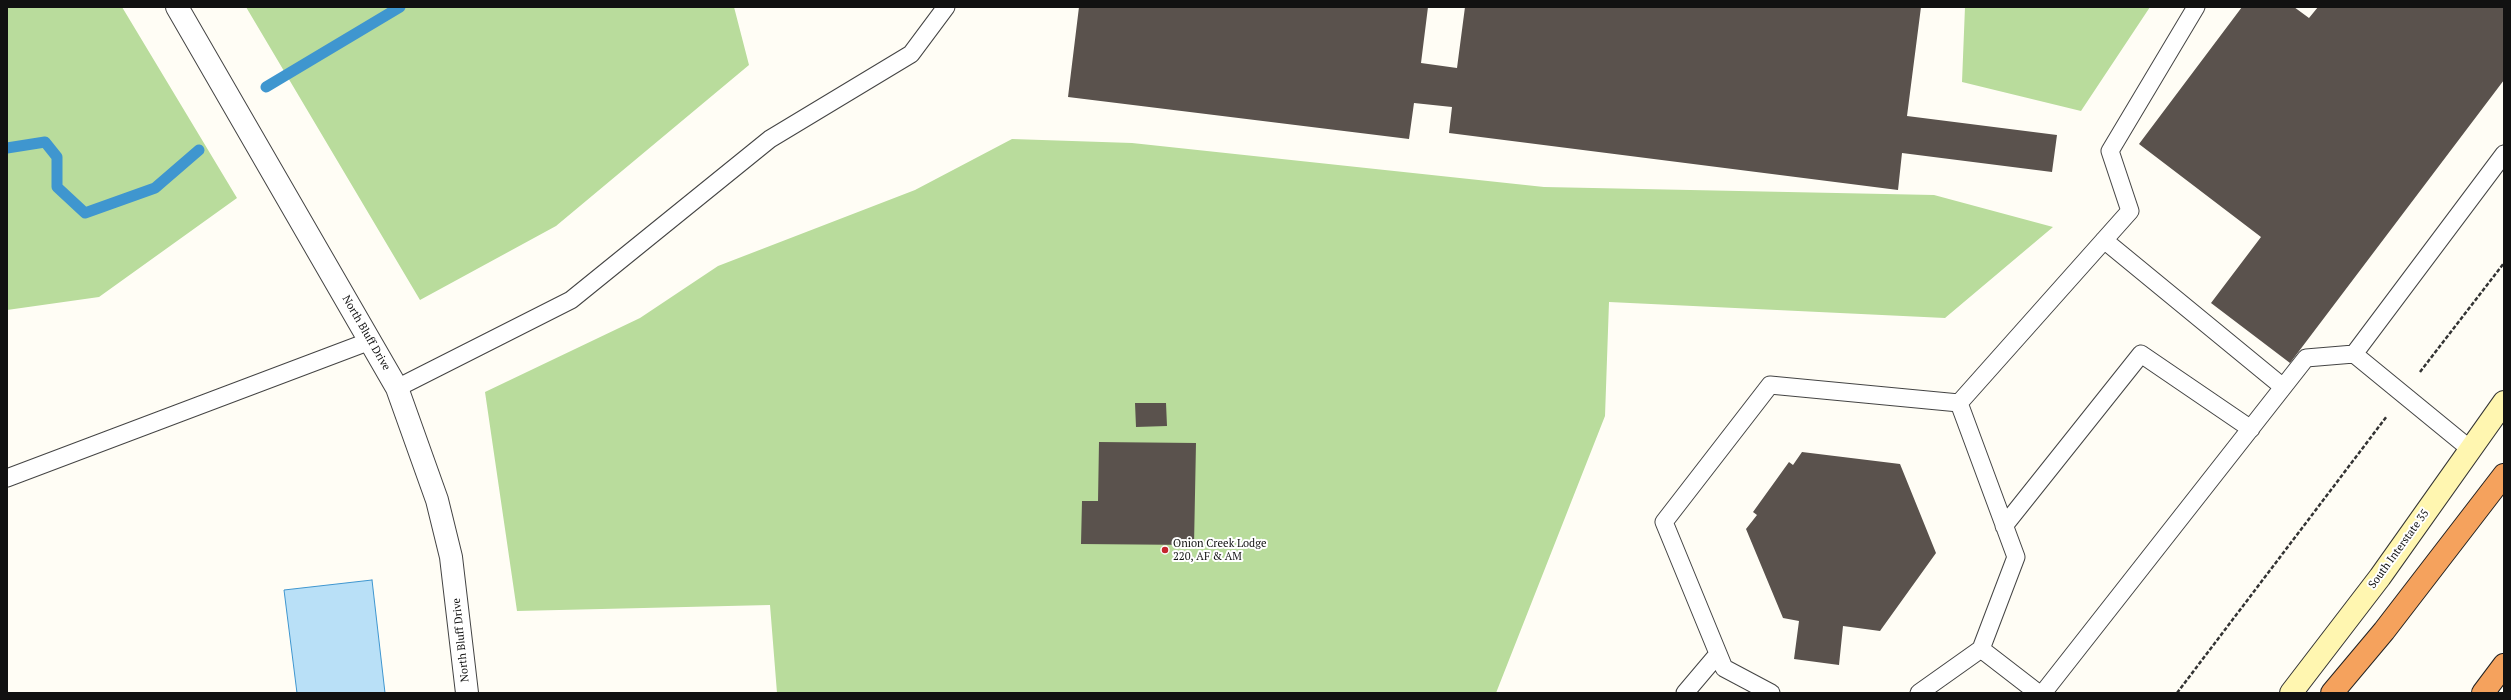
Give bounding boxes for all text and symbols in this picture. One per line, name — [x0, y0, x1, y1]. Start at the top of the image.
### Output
street label: North Bluff Drive — [339, 293, 393, 373]
street label: South Interstate 35 — [2366, 507, 2432, 591]
place label: Onion Creek Lodge 220, AF & AM — [1173, 537, 1267, 563]
marker: Onion Creek Lodge 220, AF & AM — [1160, 545, 1170, 555]
street label: North Bluff Drive — [450, 597, 472, 683]

